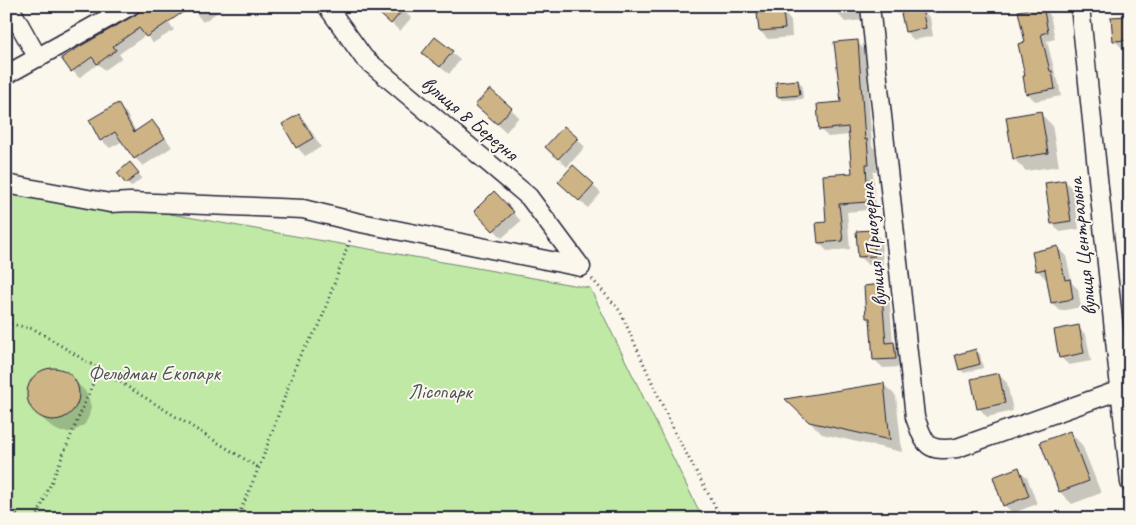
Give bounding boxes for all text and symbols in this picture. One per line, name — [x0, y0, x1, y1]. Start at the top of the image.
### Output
street label: вулиця 8 Березня — [416, 70, 525, 167]
street label: вулиця Центральна — [1062, 175, 1102, 317]
street label: вулиця Приозерна — [853, 180, 892, 308]
park label: Фельдман Екопарк — [88, 360, 221, 386]
park label: Лісопарк — [408, 378, 474, 404]

